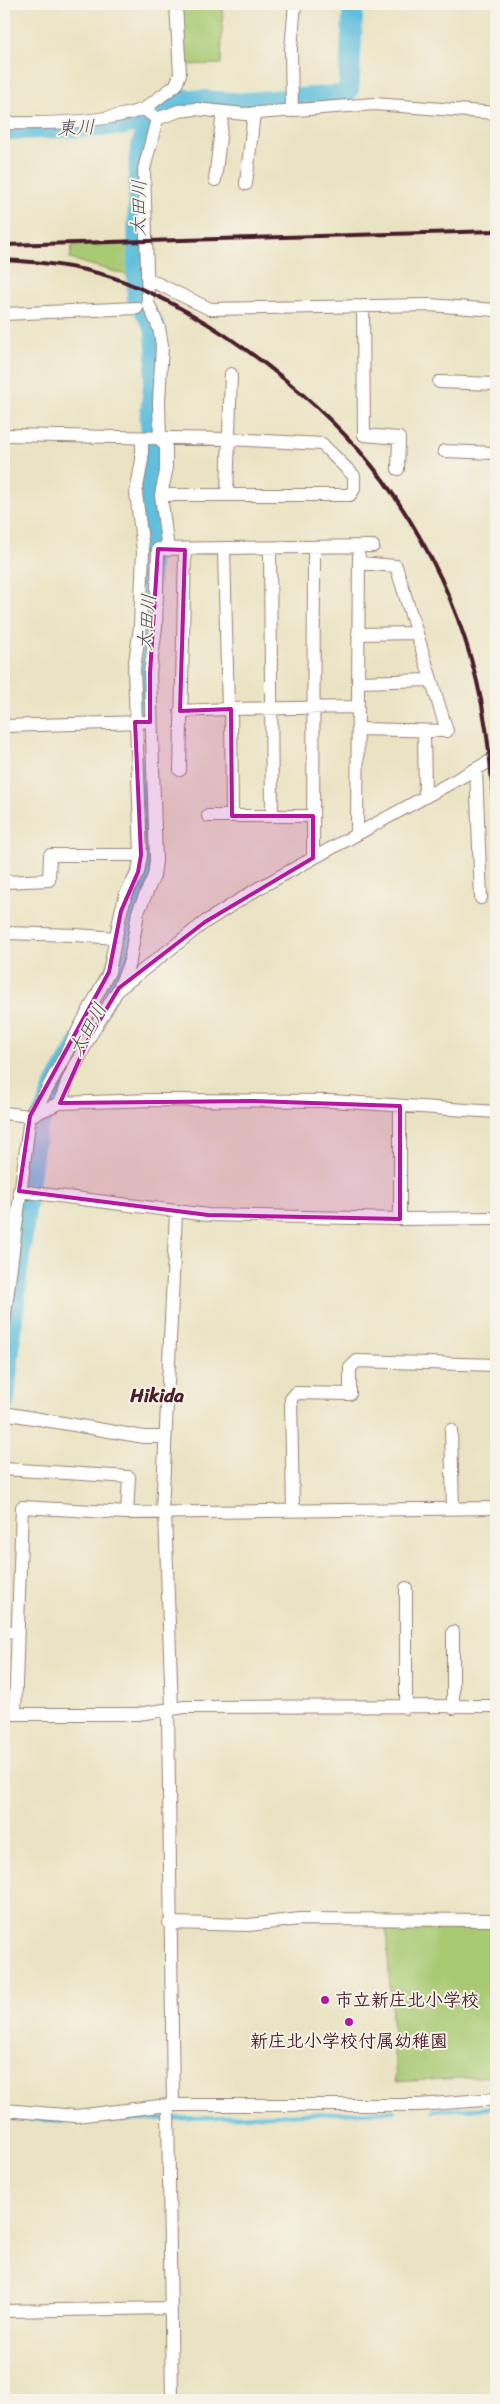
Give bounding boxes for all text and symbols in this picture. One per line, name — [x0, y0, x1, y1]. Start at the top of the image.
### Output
water label: 東川 — [56, 110, 96, 145]
water label: 太田川 — [122, 179, 155, 237]
water label: 太田川 — [128, 592, 165, 652]
water label: 太田川 — [59, 996, 116, 1062]
district label: Hikida — [129, 1379, 184, 1412]
place label: 市立新庄北小学校 — [335, 1984, 479, 2016]
marker: 市立新庄北小学校 — [319, 1994, 331, 2006]
marker: 新庄北小学校付属幼稚園 — [343, 2016, 355, 2028]
place label: 新庄北小学校付属幼稚園 — [250, 2025, 448, 2057]

